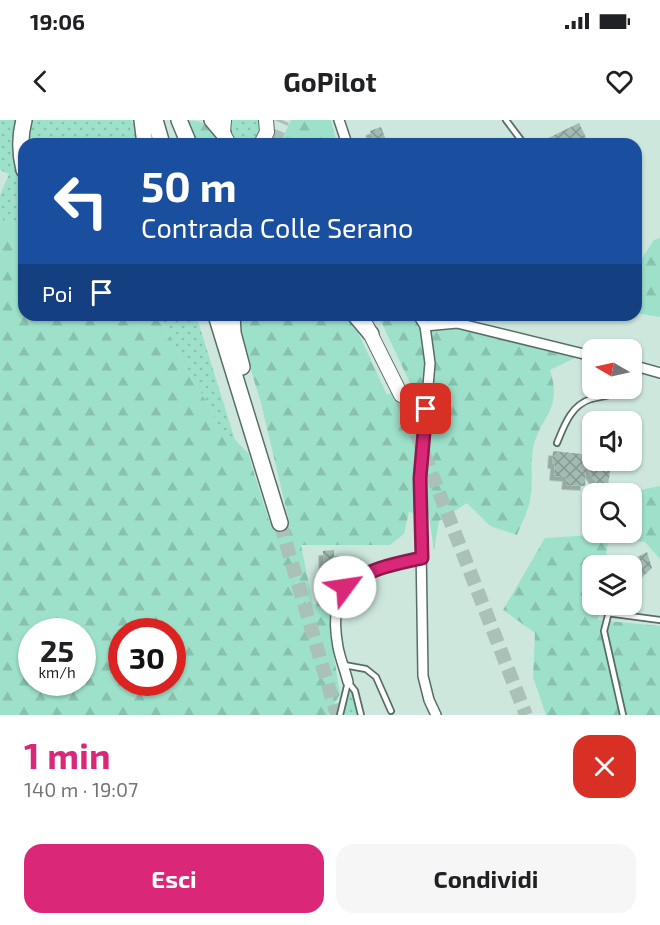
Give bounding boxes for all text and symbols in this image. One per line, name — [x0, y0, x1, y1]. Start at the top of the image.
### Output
text: 19:06 — [30, 8, 85, 34]
icon: back — [24, 65, 57, 98]
text: GoPilot — [283, 65, 377, 97]
icon: heart — [603, 65, 636, 98]
text: 50 m — [141, 160, 237, 210]
icon: left — [42, 162, 120, 240]
text: Contrada Colle Serano — [141, 211, 413, 243]
icon: arrive — [85, 276, 118, 309]
text: Poi — [42, 280, 73, 306]
north arrow — [582, 339, 642, 399]
map controls — [582, 339, 642, 615]
pin — [400, 383, 451, 434]
icon: arrive — [409, 392, 442, 425]
button: sound — [582, 411, 642, 471]
button: search — [582, 483, 642, 543]
position arrow — [313, 555, 377, 619]
button: layers — [582, 555, 642, 615]
speed limit sign: 30 — [108, 618, 186, 696]
text: 25 — [40, 632, 74, 668]
text: km/h — [38, 663, 76, 681]
text: 1 min — [24, 733, 111, 776]
button: close — [573, 735, 636, 798]
text: 140 m · 19:07 — [24, 777, 138, 801]
button: Esci — [24, 844, 324, 913]
button: Condividi — [336, 844, 636, 913]

